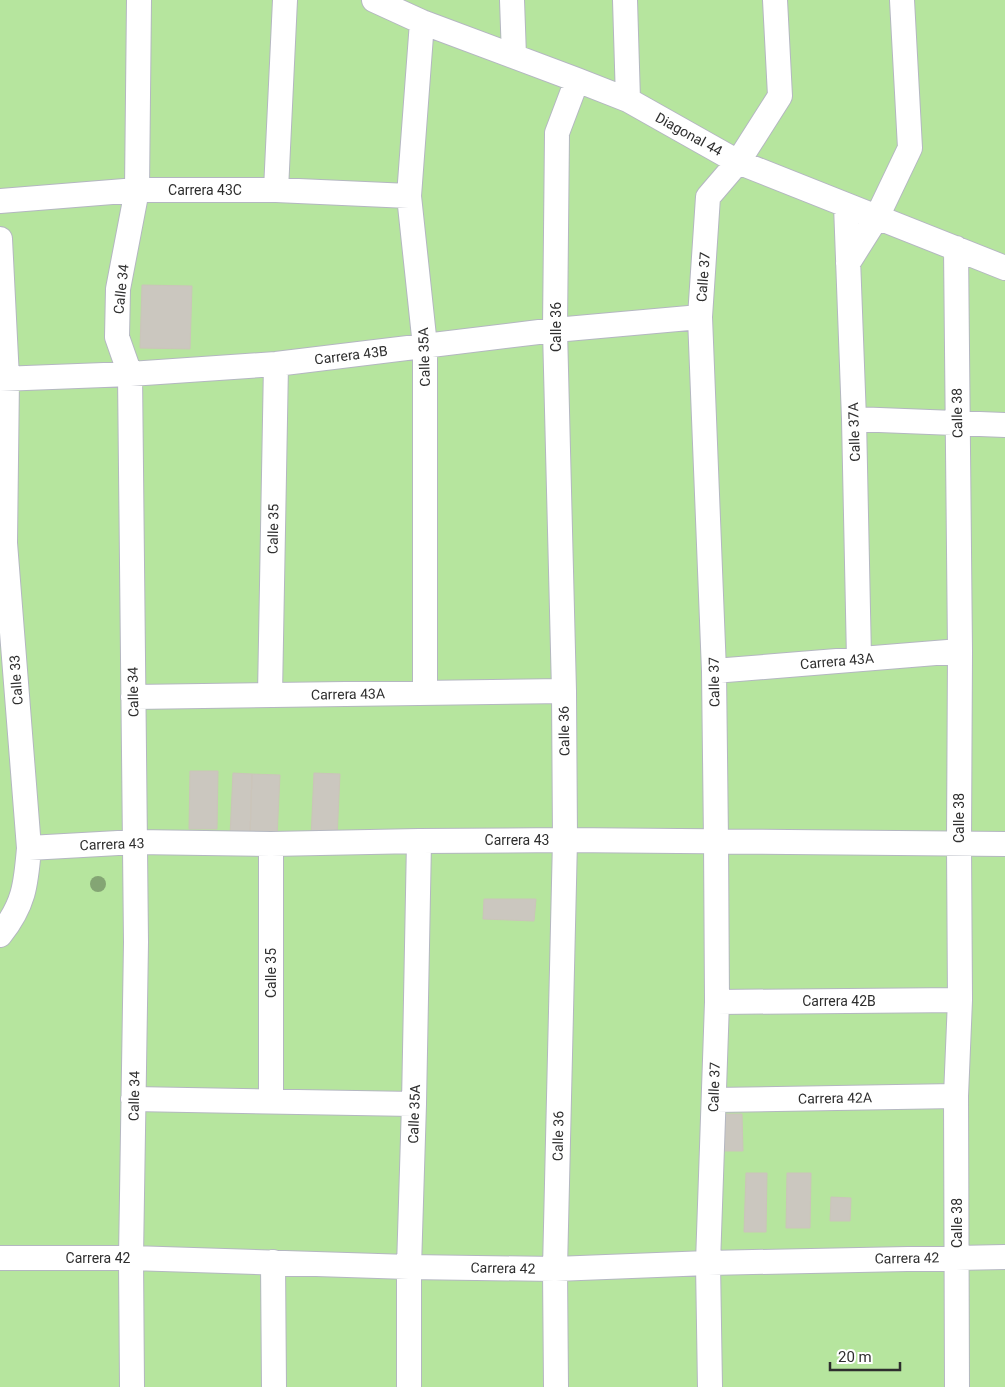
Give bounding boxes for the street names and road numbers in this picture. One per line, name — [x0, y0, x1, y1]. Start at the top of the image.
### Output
street label: Diagonal 44 — [653, 109, 725, 159]
street label: Carrera 43C — [168, 182, 242, 198]
street label: Calle 37 — [693, 251, 713, 303]
street label: Calle 34 — [110, 263, 132, 315]
street label: Calle 36 — [548, 302, 564, 352]
street label: Calle 35A — [415, 327, 433, 387]
street label: Carrera 43B — [314, 343, 388, 367]
street label: Calle 38 — [949, 388, 965, 438]
street label: Calle 37A — [845, 402, 863, 462]
street label: Calle 35 — [265, 504, 281, 554]
street label: Carrera 43A — [799, 650, 875, 672]
street label: Calle 33 — [6, 654, 26, 706]
street label: Calle 37 — [706, 657, 722, 707]
street label: Calle 34 — [125, 667, 141, 717]
street label: Carrera 43A — [311, 685, 385, 703]
street label: Calle 36 — [556, 706, 572, 756]
street label: Calle 38 — [951, 793, 967, 843]
street label: Carrera 43 — [485, 832, 549, 848]
street label: Carrera 43 — [79, 835, 145, 853]
street label: Calle 35 — [263, 948, 279, 998]
street label: Carrera 42B — [802, 993, 876, 1009]
street label: Calle 37 — [705, 1062, 723, 1112]
street label: Calle 34 — [126, 1071, 142, 1121]
street label: Calle 35A — [405, 1084, 423, 1144]
street label: Carrera 42A — [798, 1089, 872, 1107]
street label: Calle 36 — [550, 1111, 566, 1161]
street label: Calle 38 — [949, 1198, 965, 1248]
street label: Carrera 42 — [874, 1249, 940, 1267]
street label: Carrera 42 — [66, 1250, 131, 1266]
street label: Carrera 42 — [470, 1259, 536, 1277]

